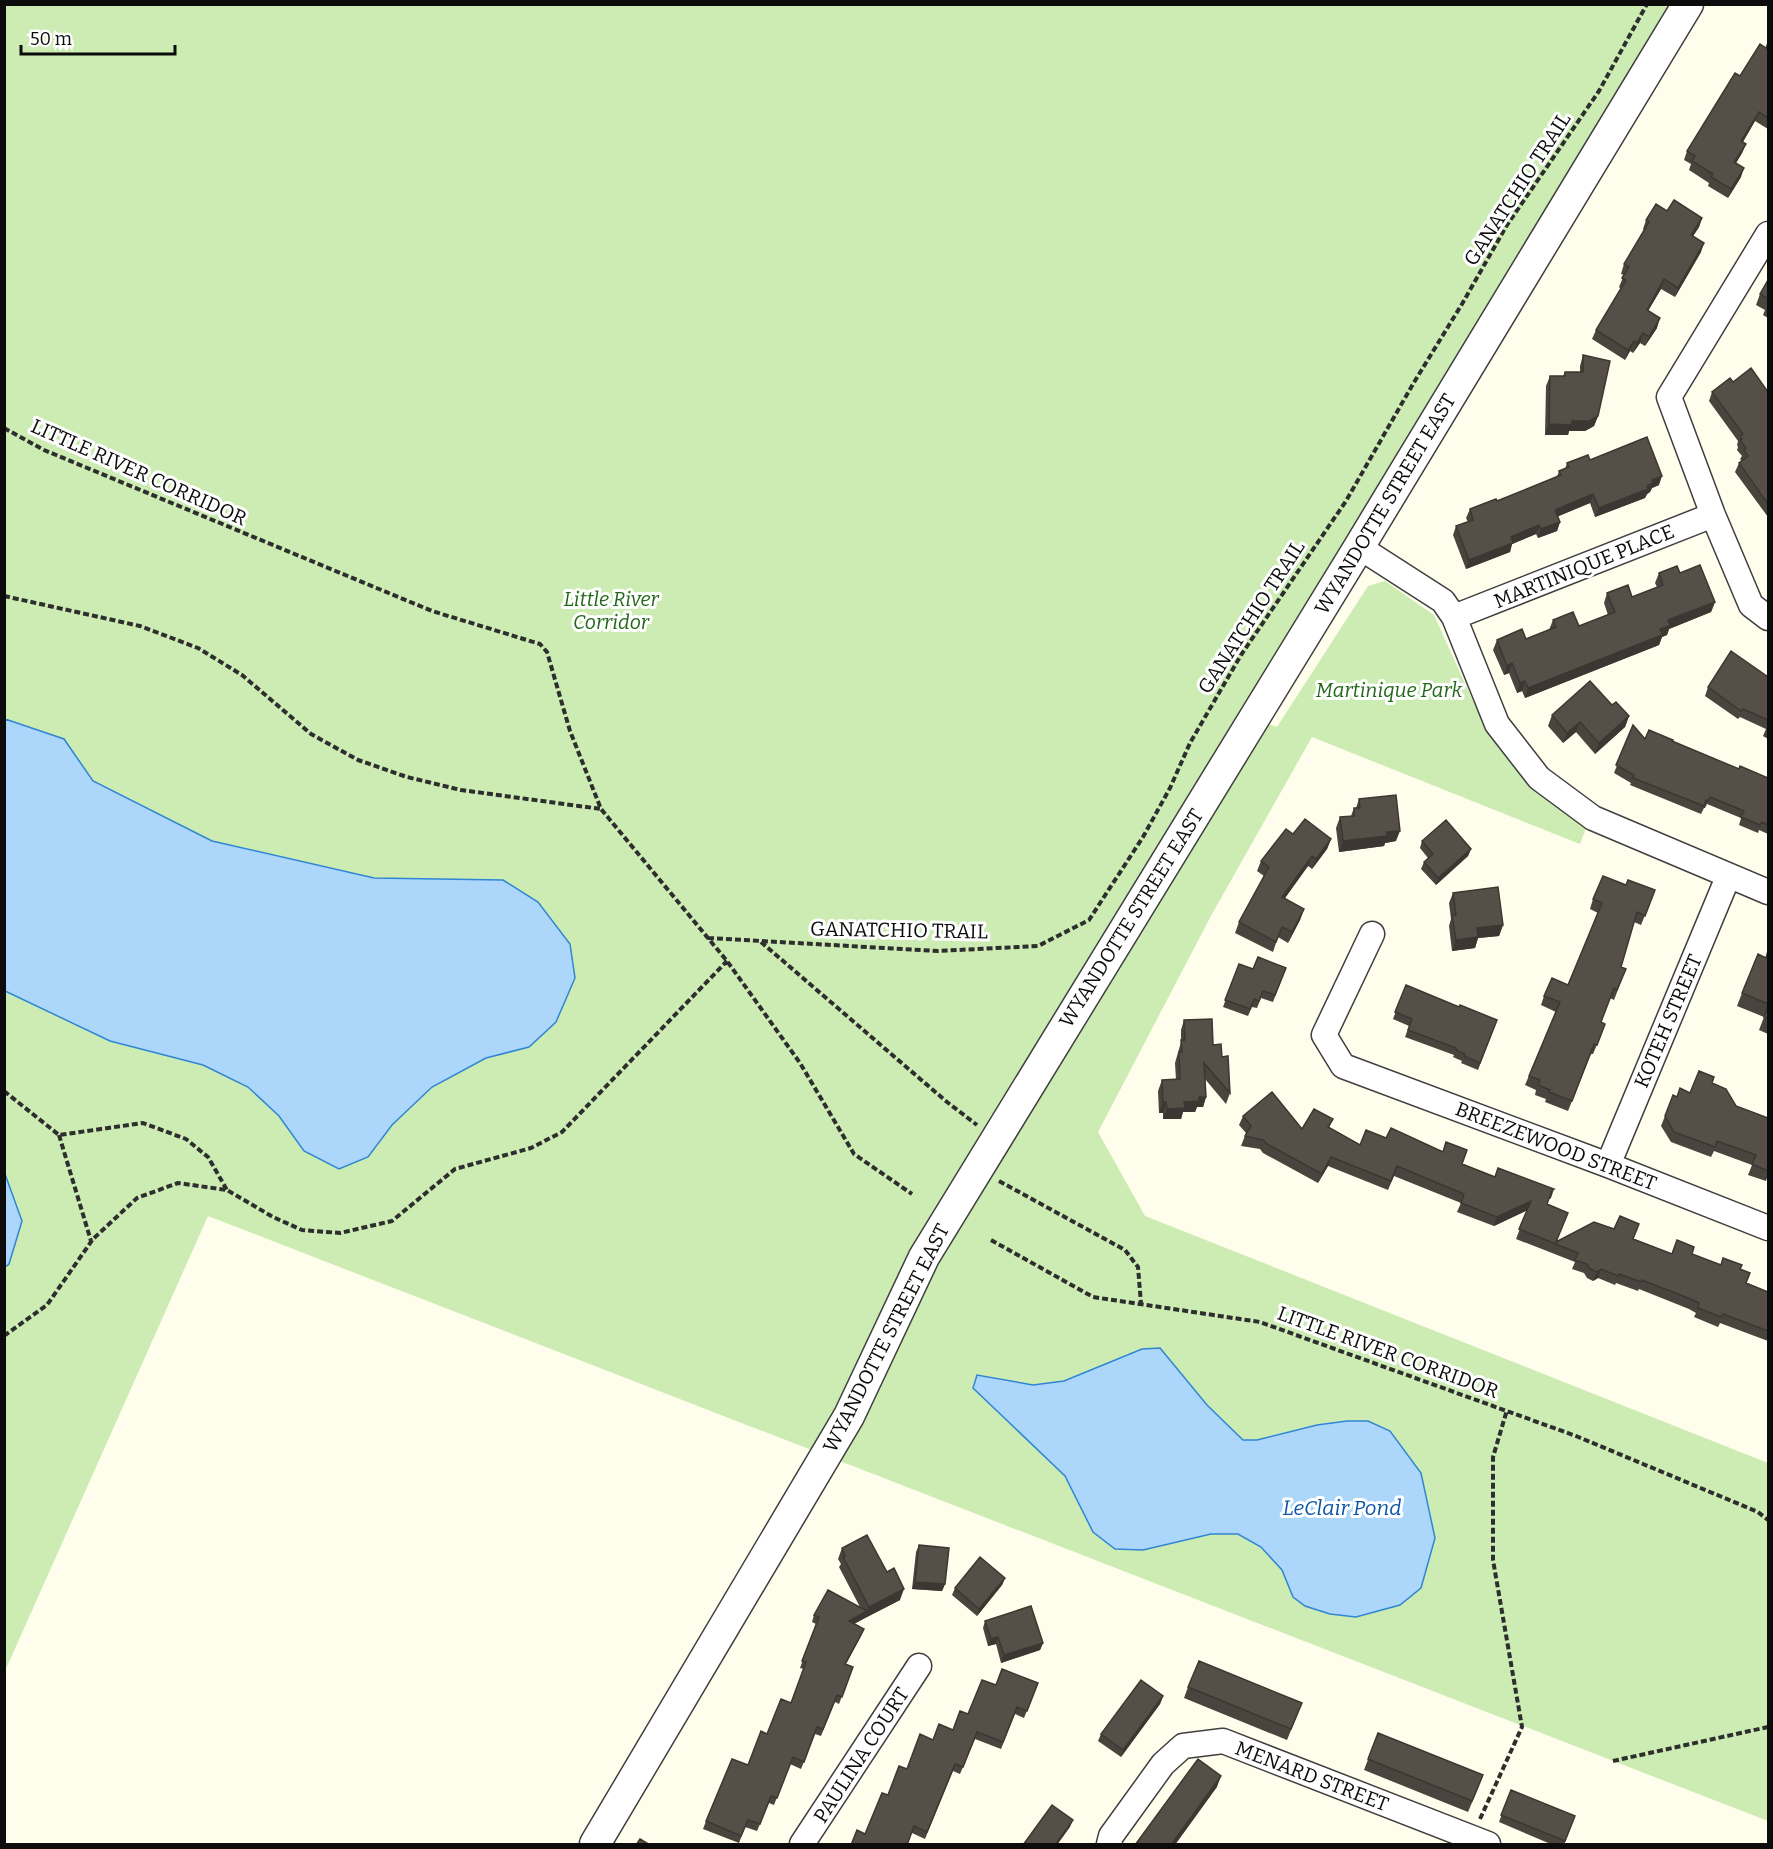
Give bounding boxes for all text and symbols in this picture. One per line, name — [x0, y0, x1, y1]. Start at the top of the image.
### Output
scale bar — [21, 18, 176, 56]
text: 50 m — [30, 28, 72, 50]
street label: GANATCHIO TRAIL — [1459, 108, 1575, 270]
street label: WYANDOTTE STREET EAST — [1310, 389, 1461, 619]
street label: LITTLE RIVER CORRIDOR — [27, 414, 251, 530]
street label: MARTINIQUE PLACE — [1490, 519, 1678, 613]
street label: GANATCHIO TRAIL — [1193, 536, 1309, 698]
park label: Little River Corridor — [563, 587, 659, 634]
park label: Martinique Park — [1316, 678, 1462, 702]
street label: WYANDOTTE STREET EAST — [1054, 804, 1208, 1032]
street label: GANATCHIO TRAIL — [810, 916, 988, 944]
street label: KOTEH STREET — [1629, 950, 1707, 1091]
street label: BREEZEWOOD STREET — [1452, 1097, 1660, 1196]
street label: WYANDOTTE STREET EAST — [818, 1220, 954, 1456]
street label: LITTLE RIVER CORRIDOR — [1274, 1301, 1502, 1403]
water label: LeClair Pond — [1282, 1495, 1402, 1521]
street label: PAULINA COURT — [808, 1683, 914, 1827]
street label: MENARD STREET — [1232, 1736, 1392, 1816]

